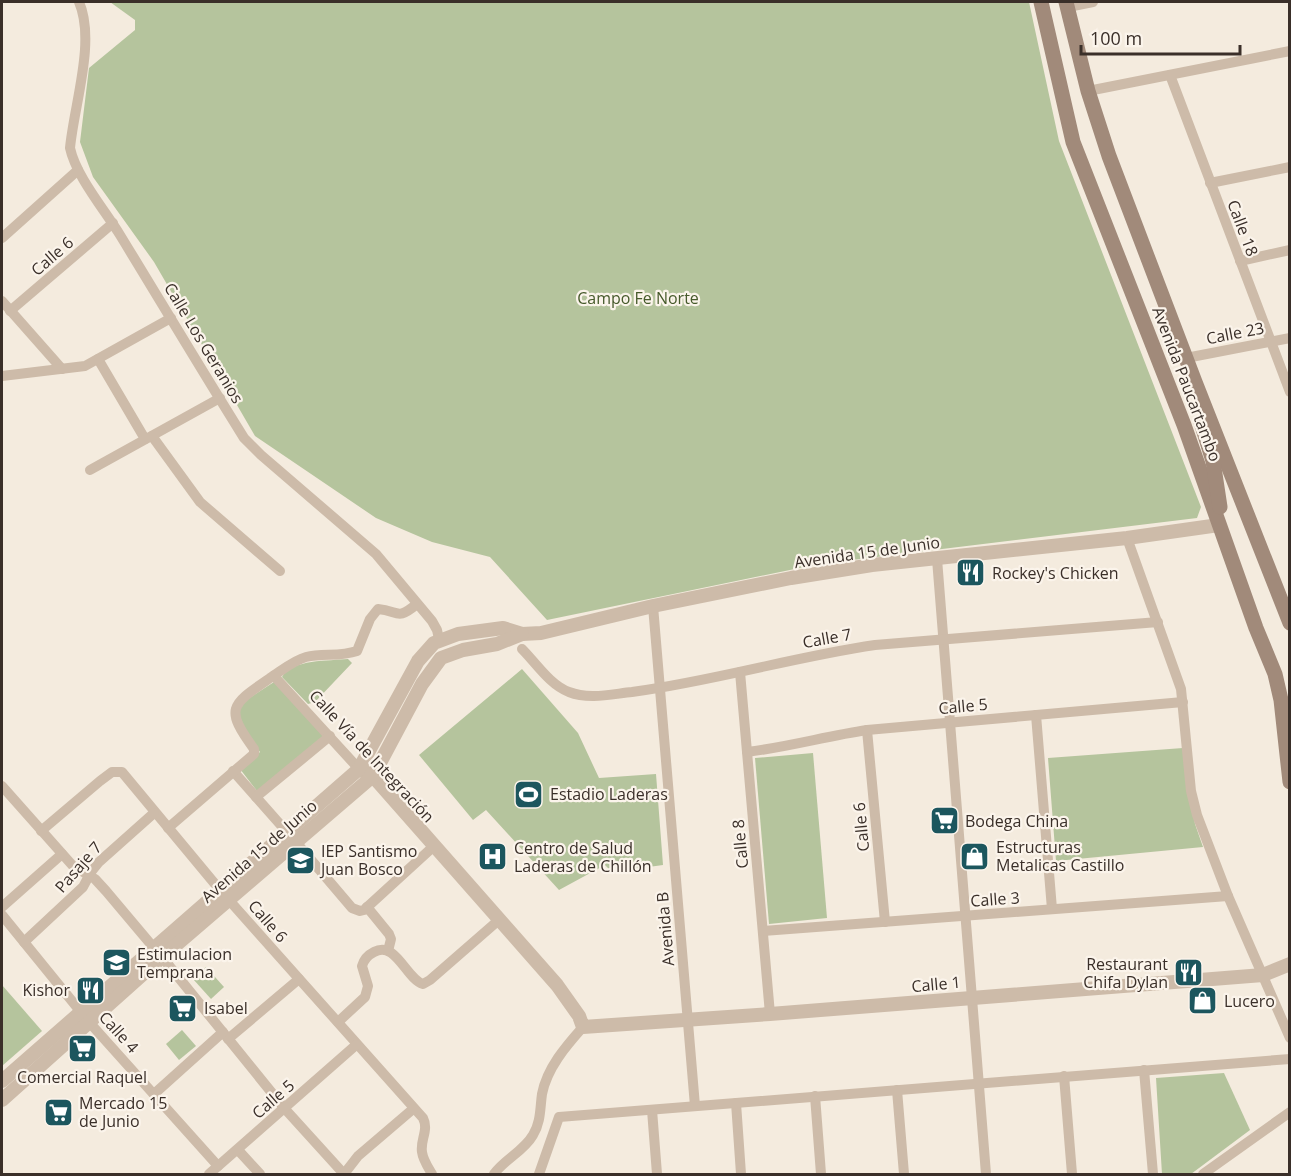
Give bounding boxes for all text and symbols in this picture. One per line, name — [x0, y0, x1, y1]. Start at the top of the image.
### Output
scale bar — [1081, 18, 1240, 56]
text: 100 m — [1090, 26, 1142, 50]
street label: Calle 18 — [1222, 197, 1264, 259]
street label: Calle 6 — [26, 232, 78, 280]
street label: Calle Los Geranios — [159, 279, 249, 407]
park label: Campo Fe Norte — [577, 287, 699, 309]
street label: Avenida Paucartambo — [1147, 303, 1227, 465]
street label: Calle 23 — [1204, 317, 1266, 349]
street label: Avenida 15 de Junio — [793, 531, 941, 573]
restaurant icon: Rockey's Chicken — [955, 557, 987, 589]
place label: Rockey's Chicken — [992, 562, 1119, 584]
street label: Calle 7 — [801, 623, 853, 653]
street label: Calle Vía de Integración — [305, 685, 439, 827]
street label: Calle 5 — [937, 693, 989, 719]
sports icon: Estadio Laderas — [513, 778, 545, 810]
place label: Estadio Laderas — [550, 783, 668, 805]
street label: Avenida 15 de Junio — [196, 795, 322, 907]
street label: Calle 6 — [848, 801, 874, 853]
supermarket icon: Bodega China — [928, 805, 960, 837]
place label: Bodega China — [965, 810, 1068, 832]
street label: Calle 8 — [727, 818, 753, 870]
place label: Estructuras Metalicas Castillo — [996, 836, 1124, 876]
street label: Pasaje 7 — [50, 837, 106, 897]
place label: Centro de Salud Laderas de Chillón — [514, 837, 652, 877]
place label: IEP Santismo Juan Bosco — [319, 840, 417, 880]
shop icon: Estructuras Metalicas Castillo — [959, 840, 991, 872]
hospital icon: Centro de Salud Laderas de Chillón — [477, 841, 509, 873]
school or university icon: IEP Santismo Juan Bosco — [284, 844, 316, 876]
street label: Calle 3 — [970, 886, 1020, 912]
street label: Avenida B — [651, 891, 679, 967]
street label: Calle 6 — [244, 895, 292, 947]
place label: Estimulacion Temprana — [137, 943, 232, 983]
school or university icon: Estimulacion Temprana — [100, 947, 132, 979]
place label: Restaurant Chifa Dylan — [1083, 953, 1168, 993]
restaurant icon: Restaurant Chifa Dylan — [1173, 957, 1205, 989]
street label: Calle 1 — [910, 971, 962, 997]
restaurant icon: Kishor — [75, 974, 107, 1006]
place label: Kishor — [23, 979, 70, 1001]
shop icon: Lucero — [1187, 985, 1219, 1017]
place label: Lucero — [1224, 990, 1275, 1012]
supermarket icon: Isabel — [167, 992, 199, 1024]
place label: Isabel — [204, 997, 248, 1019]
street label: Calle 4 — [94, 1006, 144, 1058]
supermarket icon: Comercial Raquel — [66, 1033, 98, 1065]
place label: Comercial Raquel — [17, 1066, 147, 1088]
street label: Calle 5 — [247, 1075, 299, 1123]
place label: Mercado 15 de Junio — [79, 1092, 167, 1132]
supermarket icon: Mercado 15 de Junio — [42, 1096, 74, 1128]

